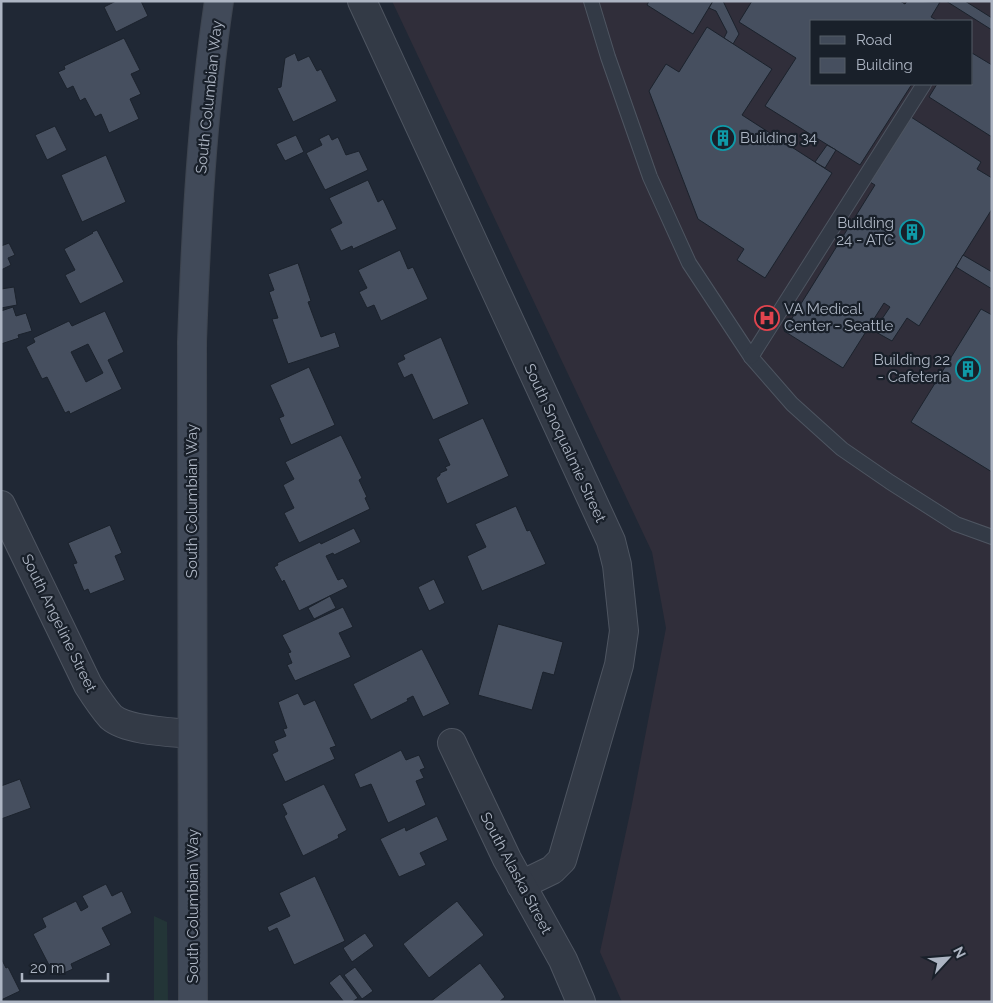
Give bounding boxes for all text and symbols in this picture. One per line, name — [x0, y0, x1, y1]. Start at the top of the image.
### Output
street label: South Columbian Way — [192, 19, 226, 175]
legend — [810, 20, 973, 85]
text: Road — [856, 31, 892, 49]
text: Building — [856, 56, 913, 74]
building icon: Building 34 — [710, 125, 736, 151]
place label: Building 34 — [740, 129, 817, 147]
place label: Building 24 - ATC — [836, 214, 894, 249]
building icon: Building 24 - ATC — [899, 219, 925, 245]
place label: VA Medical Center - Seattle — [784, 300, 894, 335]
hospital icon: VA Medical Center - Seattle — [754, 305, 780, 331]
place label: Building 22 - Cafeteria — [874, 351, 950, 386]
building icon: Building 22 - Cafeteria — [955, 356, 981, 382]
street label: South Snoqualmie Street — [520, 361, 610, 525]
street label: South Columbian Way — [183, 424, 201, 578]
street label: South Angeline Street — [18, 551, 100, 695]
street label: South Alaska Street — [476, 809, 556, 937]
street label: South Columbian Way — [184, 829, 202, 983]
north arrow — [923, 933, 973, 983]
text: N — [950, 944, 969, 961]
scale bar — [22, 950, 109, 982]
text: 20 m — [30, 959, 65, 977]

